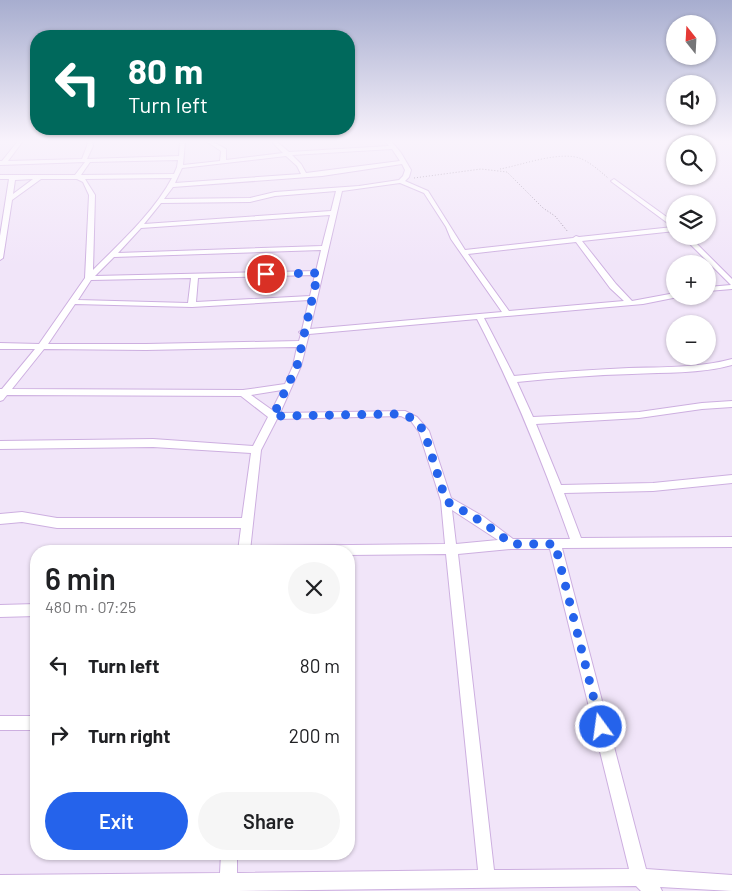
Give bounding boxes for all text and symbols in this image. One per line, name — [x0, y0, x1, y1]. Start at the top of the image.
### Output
north arrow — [666, 15, 716, 65]
map controls — [666, 15, 716, 365]
text: 80 m — [128, 49, 203, 91]
icon: left — [45, 50, 110, 115]
button: sound — [666, 75, 716, 125]
text: Turn left — [128, 91, 208, 117]
button: search — [666, 135, 716, 185]
button: layers — [666, 195, 716, 245]
pin — [245, 253, 287, 295]
button: + — [666, 255, 716, 305]
icon: arrive — [252, 260, 280, 288]
button: − — [666, 315, 716, 365]
text: 6 min — [45, 560, 116, 596]
button: close — [288, 562, 340, 614]
text: 480 m · 07:25 — [45, 597, 136, 616]
icon: left — [45, 651, 73, 679]
text: Turn left — [88, 654, 159, 677]
text: 80 m — [300, 654, 340, 677]
position arrow — [574, 700, 626, 752]
icon: right — [45, 721, 73, 749]
text: Turn right — [88, 724, 170, 747]
text: 200 m — [289, 724, 340, 747]
button: Exit — [45, 792, 188, 850]
button: Share — [198, 792, 340, 850]

